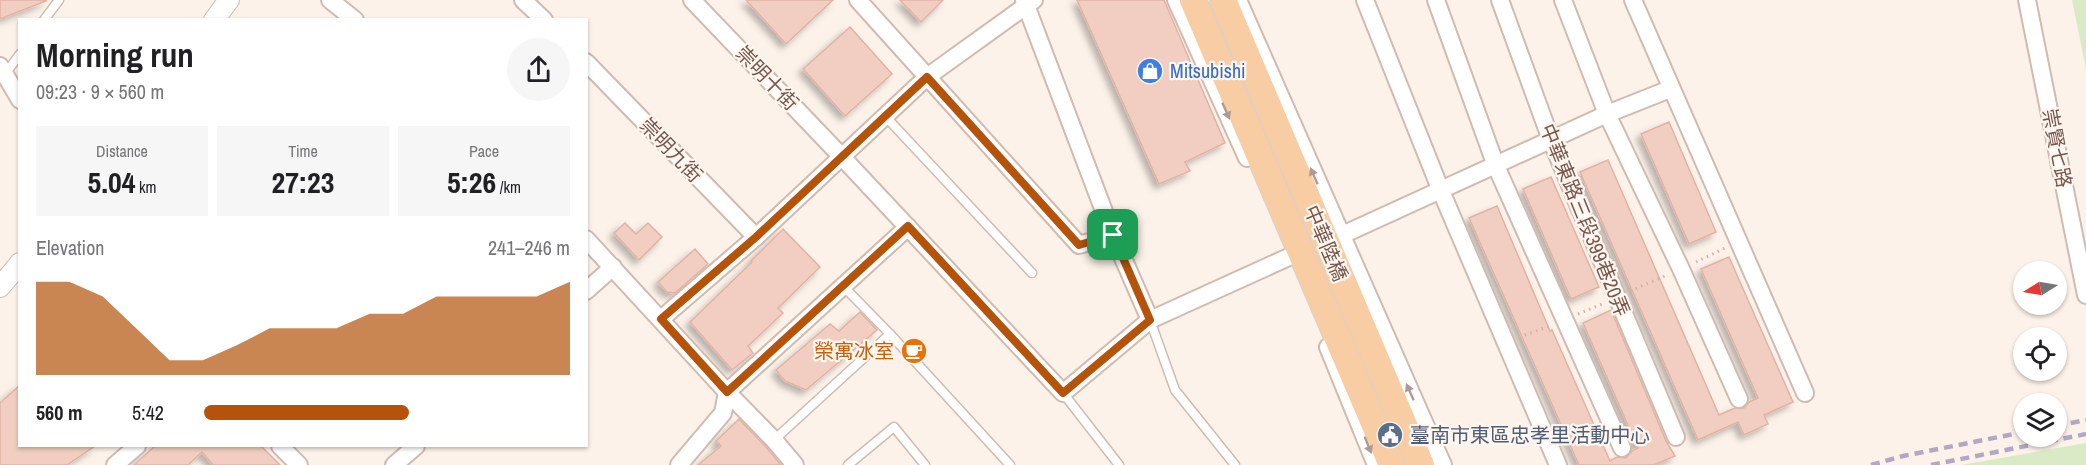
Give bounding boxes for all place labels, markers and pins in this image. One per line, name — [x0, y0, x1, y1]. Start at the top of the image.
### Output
shop icon: Mitsubishi — [1135, 56, 1165, 86]
place label: Mitsubishi — [1170, 57, 1246, 84]
pin — [1087, 209, 1138, 260]
cafe icon: 榮寓冰室 — [899, 336, 929, 366]
place label: 榮寓冰室 — [814, 337, 894, 364]
public building icon: 臺南市東區忠孝里活動中心 — [1375, 420, 1405, 450]
place label: 臺南市東區忠孝里活動中心 — [1410, 421, 1650, 448]

